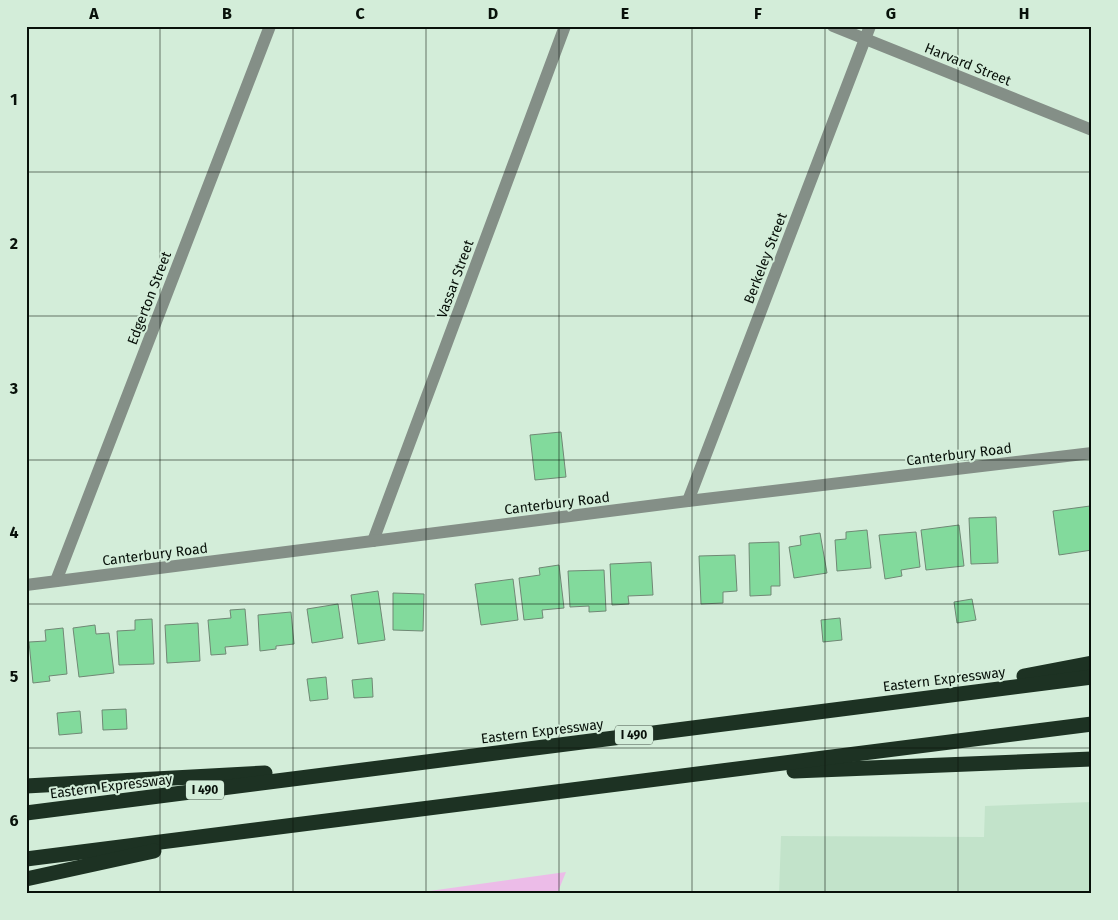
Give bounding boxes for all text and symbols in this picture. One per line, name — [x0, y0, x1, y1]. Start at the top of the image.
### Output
text: A — [88, 4, 99, 23]
text: B — [222, 4, 232, 23]
text: C — [355, 4, 365, 23]
text: D — [488, 4, 498, 23]
text: E — [621, 4, 629, 23]
text: F — [754, 4, 762, 23]
text: G — [886, 4, 896, 23]
text: H — [1019, 4, 1029, 23]
street label: Harvard Street — [922, 39, 1014, 90]
text: 1 — [10, 90, 18, 109]
street label: Berkeley Street — [740, 209, 791, 306]
text: 2 — [10, 234, 18, 253]
street label: Vassar Street — [433, 237, 478, 321]
street label: Edgerton Street — [124, 248, 175, 347]
text: 3 — [9, 379, 18, 398]
street label: Canterbury Road — [905, 440, 1013, 469]
street label: Canterbury Road — [503, 489, 611, 518]
text: 4 — [9, 523, 19, 542]
street label: Canterbury Road — [101, 540, 209, 569]
street label: Eastern Expressway — [882, 664, 1006, 695]
text: 5 — [10, 667, 19, 686]
street label: Eastern Expressway — [480, 716, 604, 747]
road number: I 490 — [615, 726, 653, 744]
street label: Eastern Expressway — [49, 771, 173, 802]
road number: I 490 — [186, 780, 224, 800]
text: 6 — [9, 811, 19, 830]

